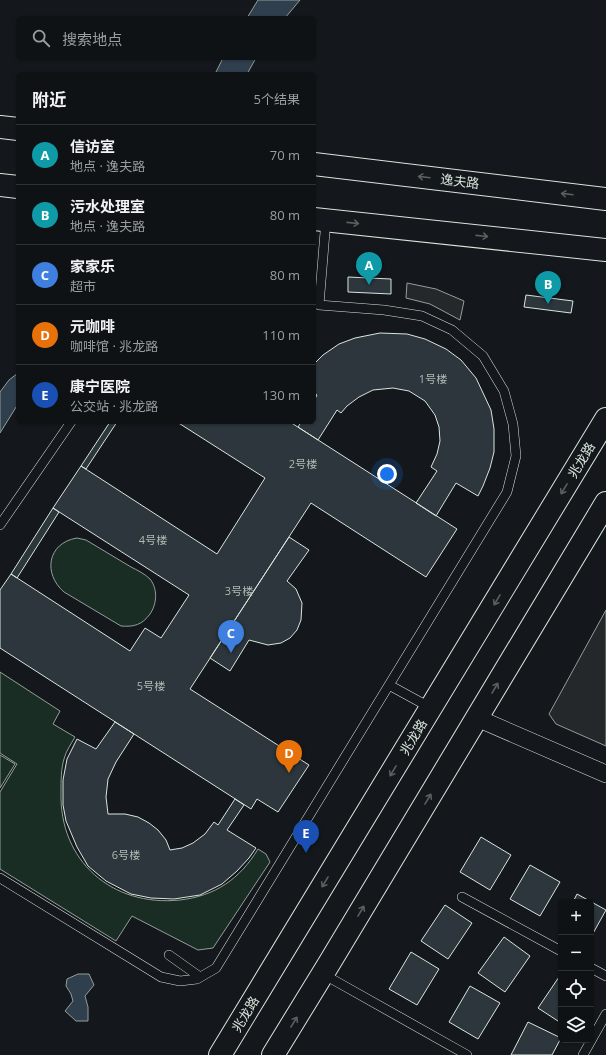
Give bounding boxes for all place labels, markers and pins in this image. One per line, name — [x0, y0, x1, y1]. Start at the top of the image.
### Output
pin: A — [356, 252, 382, 285]
pin: B — [535, 271, 561, 304]
pin: C — [218, 620, 244, 653]
pin: D — [276, 740, 302, 773]
pin: E — [293, 820, 319, 853]

